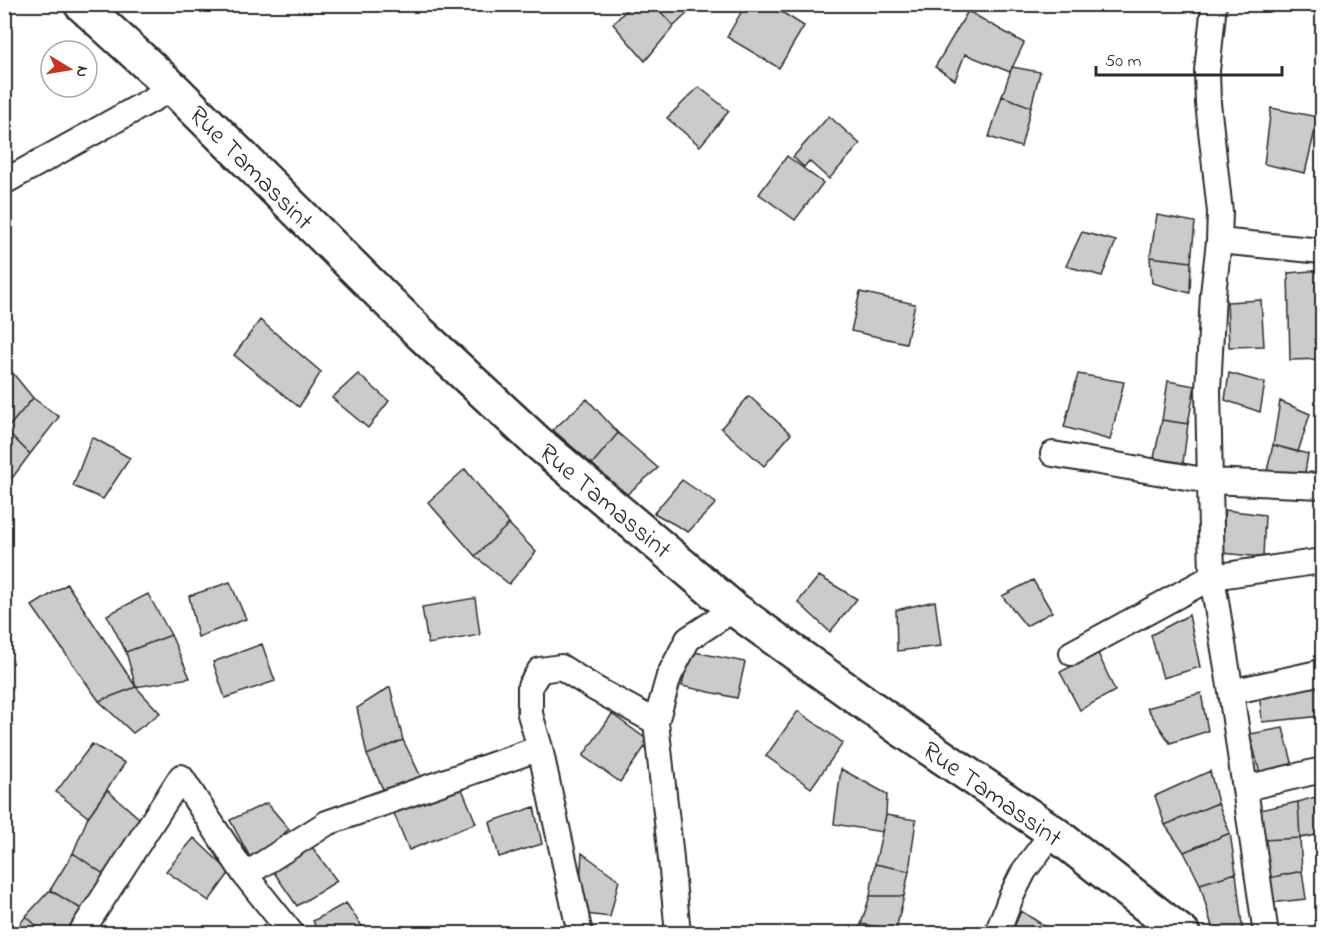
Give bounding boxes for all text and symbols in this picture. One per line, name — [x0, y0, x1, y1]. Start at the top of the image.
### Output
north arrow — [39, 39, 99, 99]
scale bar — [1096, 39, 1282, 77]
text: 50 m — [1105, 49, 1142, 75]
text: N — [69, 64, 95, 79]
street label: Rue Tamassint — [179, 98, 321, 240]
street label: Rue Tamassint — [529, 435, 679, 569]
street label: Rue Tamassint — [914, 733, 1069, 858]

